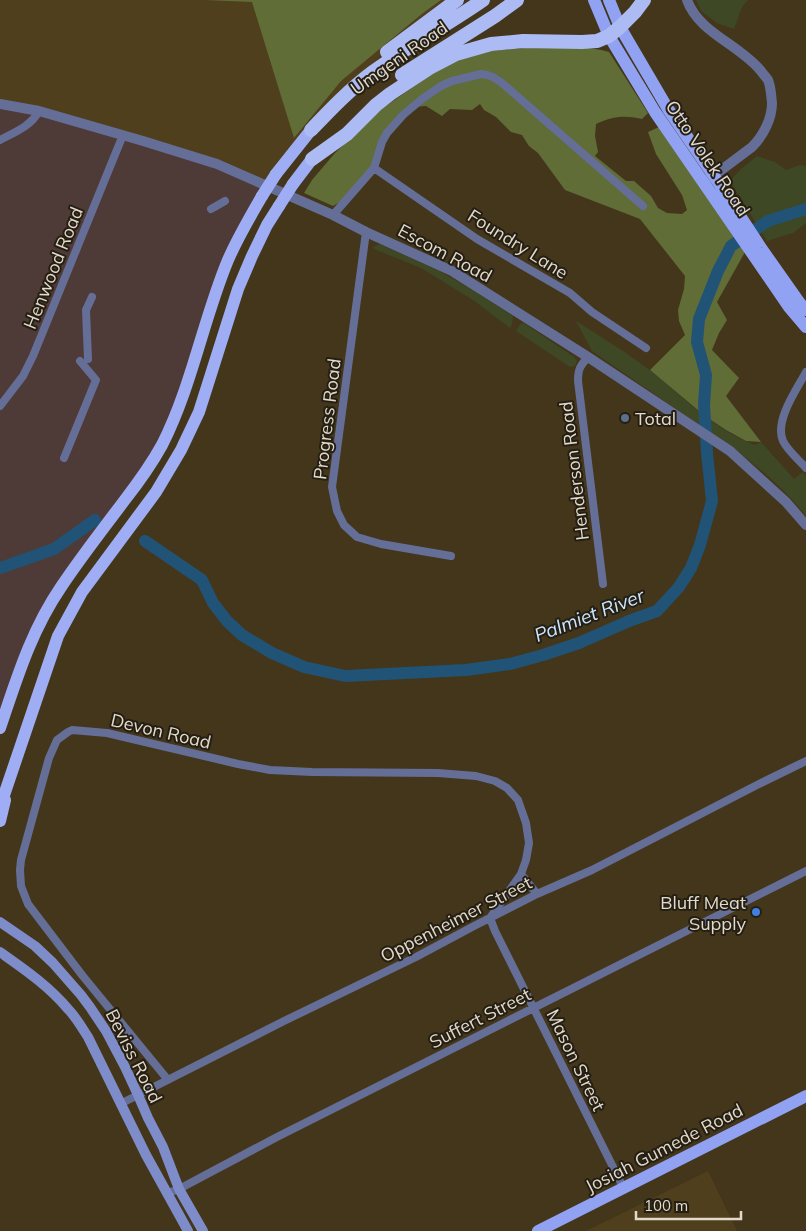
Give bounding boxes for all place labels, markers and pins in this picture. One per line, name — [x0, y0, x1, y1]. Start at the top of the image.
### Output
place label: Total — [635, 407, 676, 430]
marker: Total — [619, 412, 631, 424]
place label: Bluff Meat Supply — [660, 891, 746, 935]
marker: Bluff Meat Supply — [750, 906, 762, 918]

